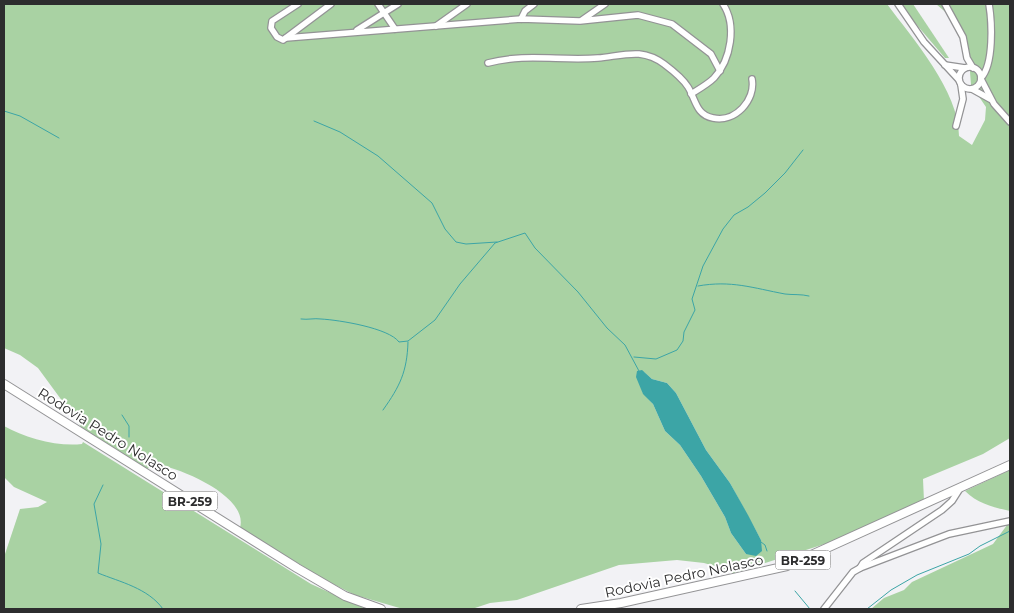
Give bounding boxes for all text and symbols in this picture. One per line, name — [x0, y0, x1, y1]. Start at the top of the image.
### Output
street label: Rodovia Pedro Nolasco — [35, 384, 181, 485]
road number: BR-259 — [162, 492, 218, 511]
street label: Rodovia Pedro Nolasco — [603, 550, 765, 602]
road number: BR-259 — [776, 550, 830, 570]

